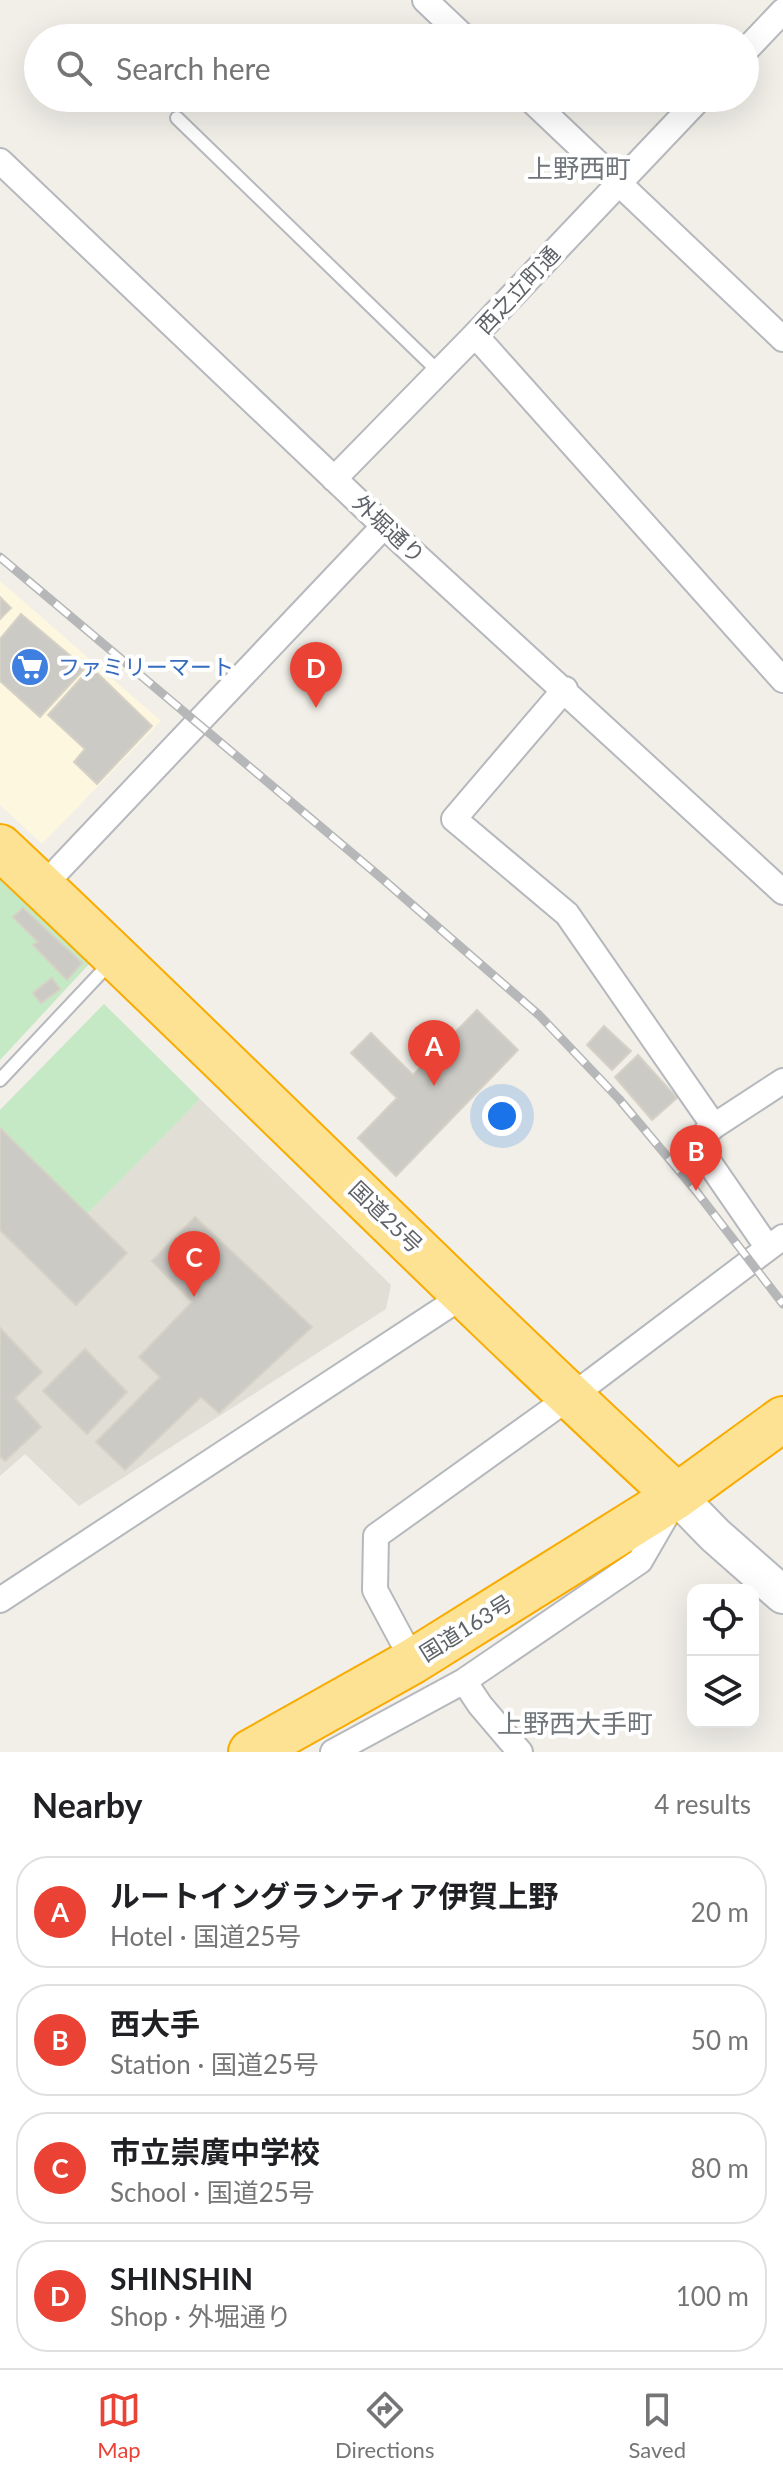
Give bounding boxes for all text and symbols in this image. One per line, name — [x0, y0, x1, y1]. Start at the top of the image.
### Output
search box — [24, 24, 759, 112]
icon: search — [52, 46, 96, 90]
text: Search here — [116, 50, 271, 86]
district label: 上野西町 — [527, 152, 631, 184]
street label: 西之立町通 — [470, 240, 565, 339]
street label: 外堀通り — [348, 489, 431, 569]
pin: D — [290, 642, 342, 708]
supermarket icon: ファミリーマート — [9, 646, 51, 688]
place label: ファミリーマート — [58, 653, 234, 680]
pin: A — [408, 1020, 460, 1086]
your location — [482, 1096, 522, 1136]
pin: B — [670, 1125, 722, 1191]
street label: 国道25号 — [344, 1175, 429, 1258]
pin: C — [168, 1231, 220, 1297]
map controls — [687, 1584, 759, 1728]
button: locate — [687, 1584, 759, 1656]
street label: 国道163号 — [414, 1588, 517, 1667]
button: layers — [687, 1656, 759, 1728]
district label: 上野西大手町 — [497, 1707, 653, 1739]
text: Nearby — [32, 1784, 143, 1825]
text: 4 results — [654, 1788, 751, 1820]
text: ルートイングランティア伊賀上野 — [110, 1877, 558, 1913]
text: A — [51, 1896, 69, 1928]
text: 20 m — [691, 1896, 749, 1928]
text: Hotel · 国道25号 — [110, 1920, 301, 1952]
text: 西大手 — [110, 2005, 200, 2041]
text: B — [51, 2024, 69, 2056]
text: 50 m — [691, 2024, 749, 2056]
text: Station · 国道25号 — [110, 2048, 319, 2080]
text: 市立崇廣中学校 — [110, 2133, 320, 2169]
text: C — [51, 2152, 69, 2184]
text: 80 m — [691, 2152, 749, 2184]
text: School · 国道25号 — [110, 2176, 315, 2208]
text: SHINSHIN — [110, 2260, 253, 2296]
text: D — [50, 2280, 70, 2312]
text: 100 m — [676, 2280, 749, 2312]
text: Shop · 外堀通り — [110, 2300, 292, 2332]
tab: Map — [97, 2388, 141, 2463]
tab: Directions — [335, 2388, 434, 2463]
tab: Saved — [628, 2388, 686, 2463]

